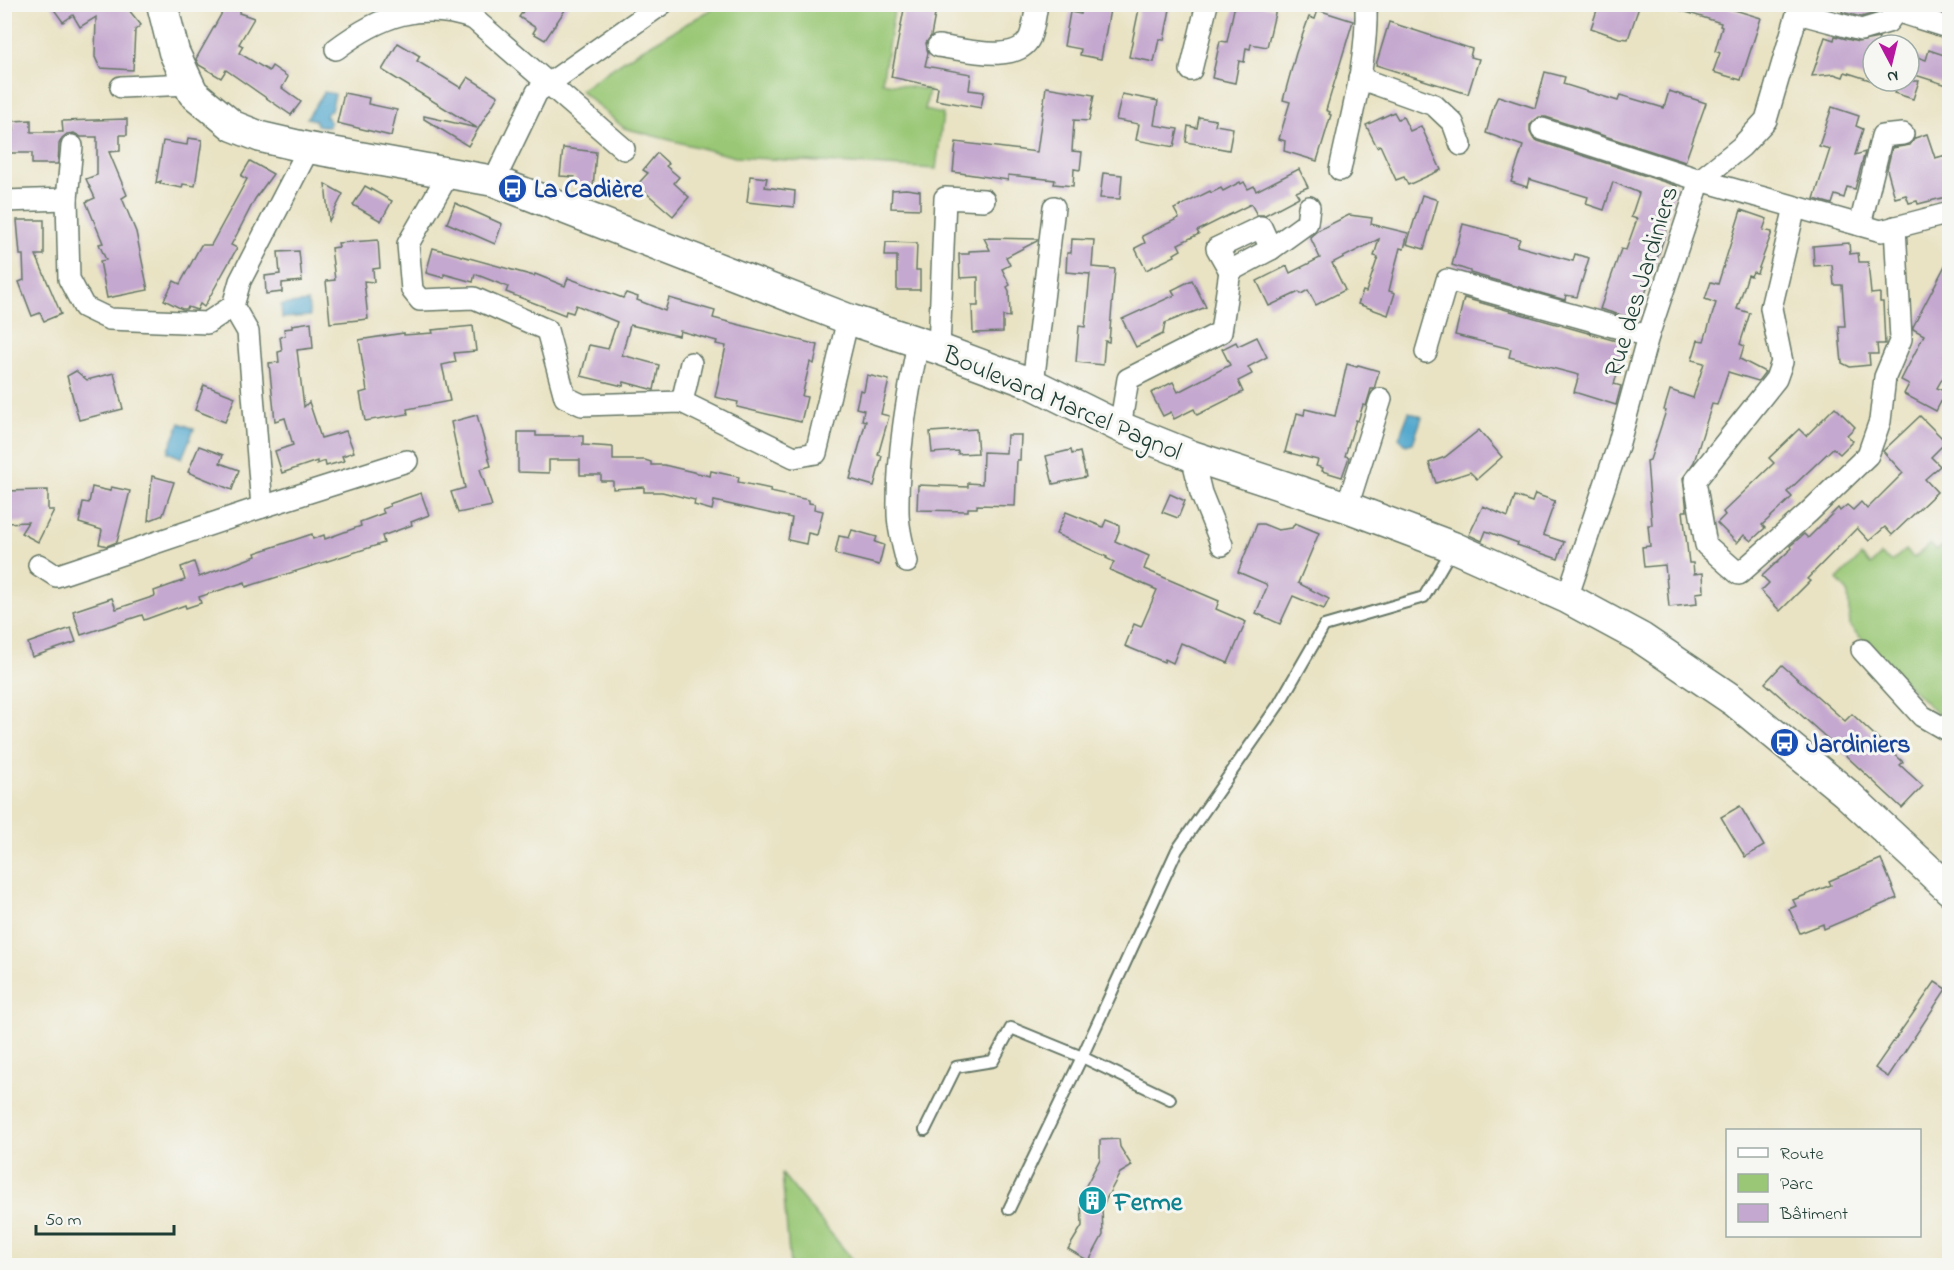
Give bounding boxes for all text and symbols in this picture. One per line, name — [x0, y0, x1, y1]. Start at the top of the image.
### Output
north arrow — [1861, 33, 1921, 93]
text: N — [1886, 63, 1899, 88]
bus stop icon: La Cadière — [497, 172, 529, 204]
place label: La Cadière — [534, 172, 644, 210]
street label: Rue des Jardiniers — [1596, 182, 1690, 382]
street label: Boulevard Marcel Pagnol — [936, 337, 1187, 472]
bus stop icon: Jardiniers — [1769, 727, 1801, 759]
place label: Jardiniers — [1806, 727, 1911, 765]
legend — [1726, 1129, 1921, 1237]
text: Route — [1780, 1142, 1825, 1168]
text: Parc — [1780, 1172, 1813, 1198]
building icon: Ferme — [1077, 1185, 1109, 1217]
place label: Ferme — [1112, 1185, 1184, 1223]
scale bar — [36, 1198, 174, 1236]
text: Bâtiment — [1779, 1202, 1848, 1228]
text: 50 m — [45, 1208, 82, 1234]

